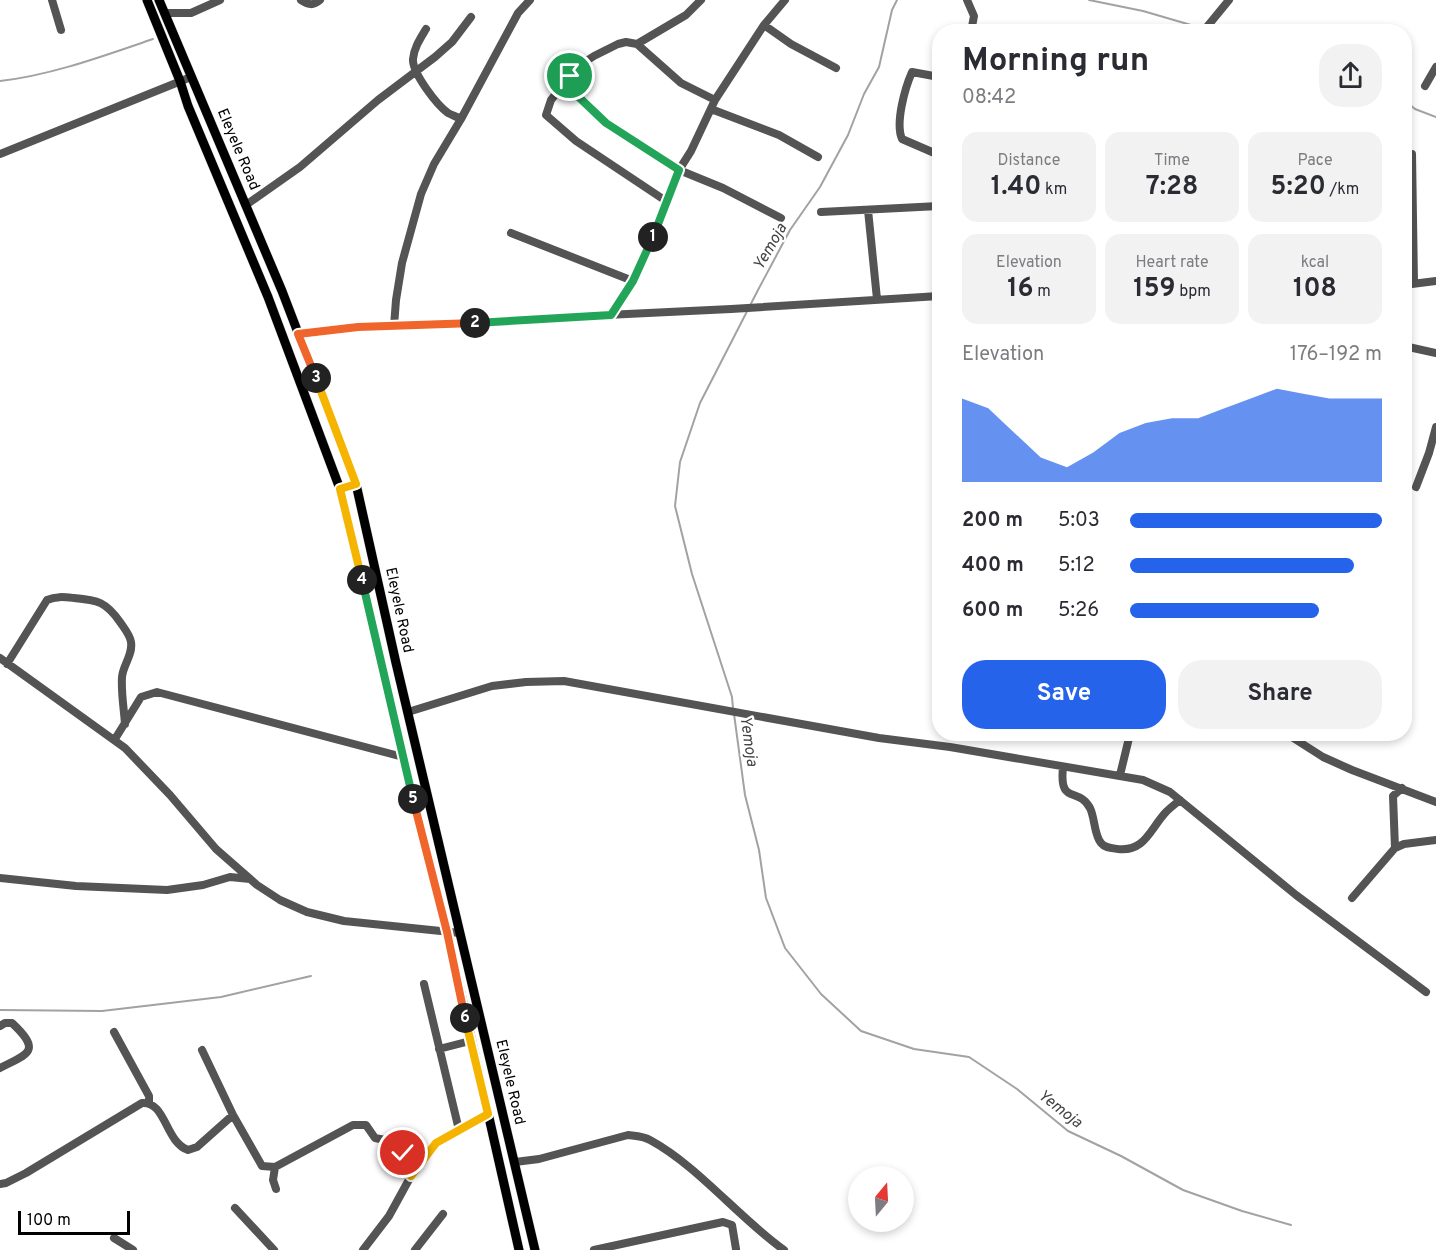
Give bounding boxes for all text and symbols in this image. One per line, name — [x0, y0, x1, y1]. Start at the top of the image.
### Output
text: Morning run — [962, 41, 1149, 83]
button: share — [1319, 44, 1382, 107]
pin — [544, 50, 595, 101]
icon: arrive — [553, 59, 586, 92]
text: 08:42 — [962, 85, 1016, 111]
street label: Eleyele Road — [212, 106, 263, 193]
text: Distance — [998, 151, 1060, 171]
text: Time — [1154, 151, 1190, 171]
text: Pace — [1297, 151, 1333, 171]
text: 1.40 — [991, 171, 1041, 204]
text: 7:28 — [1146, 171, 1198, 204]
text: 5:20 — [1271, 171, 1326, 204]
text: km — [1041, 180, 1067, 200]
text: /km — [1326, 180, 1359, 200]
water label: Yemoja — [749, 219, 792, 274]
pin: 1 — [638, 222, 668, 252]
text: 1 — [650, 227, 656, 247]
text: Elevation — [996, 253, 1062, 273]
text: Heart rate — [1135, 253, 1209, 273]
text: kcal — [1301, 253, 1329, 273]
text: 16 — [1007, 273, 1034, 306]
text: 159 — [1133, 273, 1176, 306]
text: 108 — [1293, 273, 1337, 306]
text: m — [1034, 282, 1051, 302]
text: bpm — [1176, 282, 1211, 302]
pin: 2 — [460, 308, 490, 338]
text: 2 — [470, 313, 480, 333]
text: Elevation — [962, 342, 1044, 368]
text: 176–192 m — [1290, 342, 1382, 368]
pin: 3 — [301, 363, 331, 393]
text: 3 — [311, 368, 321, 388]
text: 200 m — [962, 508, 1023, 534]
text: 5:03 — [1058, 508, 1100, 534]
text: 400 m — [962, 553, 1024, 579]
text: 5:12 — [1058, 553, 1095, 579]
pin: 4 — [347, 565, 377, 595]
street label: Eleyele Road — [380, 566, 417, 655]
text: 4 — [357, 570, 367, 590]
text: 600 m — [962, 598, 1023, 624]
text: 5:26 — [1058, 598, 1099, 624]
button: Save — [962, 660, 1166, 729]
button: Share — [1178, 660, 1382, 729]
water label: Yemoja — [735, 715, 762, 769]
pin: 5 — [398, 784, 428, 814]
text: 5 — [408, 789, 418, 809]
pin: 6 — [450, 1003, 480, 1033]
text: 6 — [460, 1008, 470, 1028]
street label: Eleyele Road — [491, 1038, 529, 1127]
water label: Yemoja — [1034, 1086, 1087, 1134]
pin — [377, 1127, 428, 1178]
icon: check — [386, 1136, 419, 1169]
north arrow — [848, 1166, 914, 1232]
map controls — [848, 1166, 914, 1232]
scale bar — [18, 1208, 130, 1236]
text: 100 m — [27, 1211, 71, 1231]

